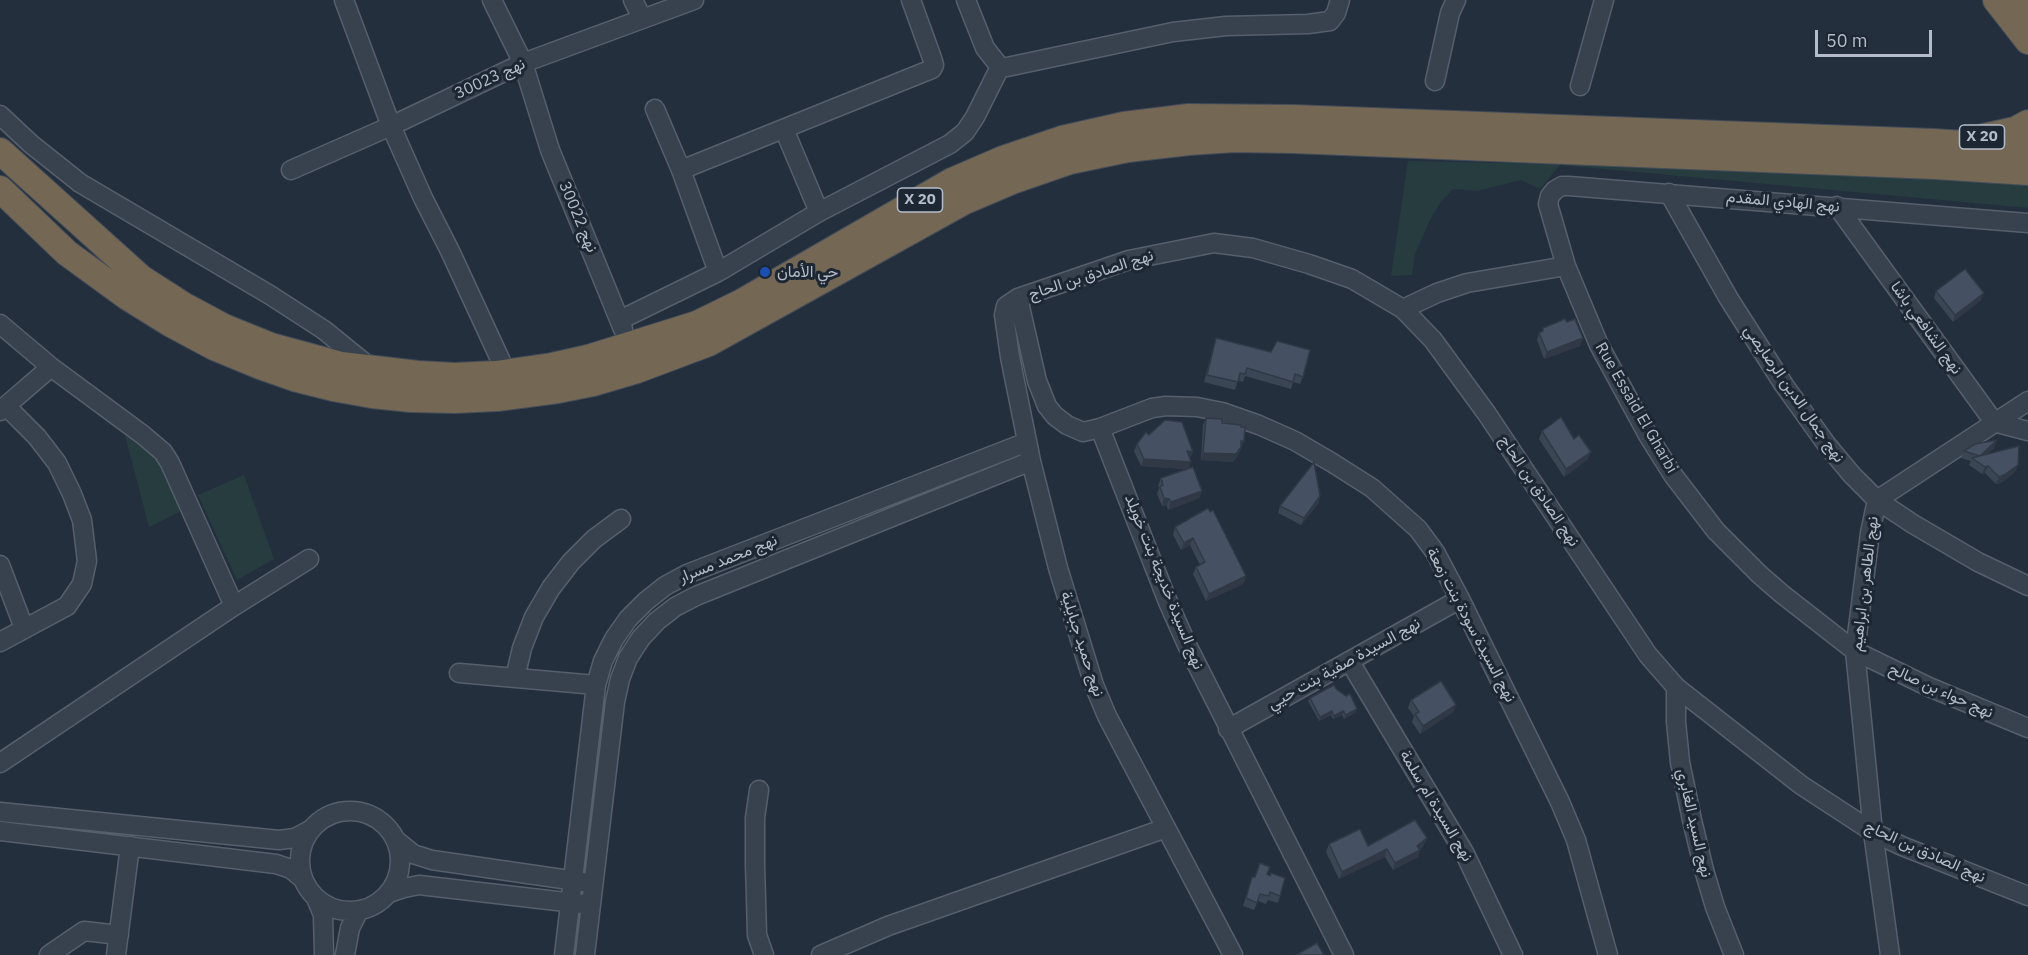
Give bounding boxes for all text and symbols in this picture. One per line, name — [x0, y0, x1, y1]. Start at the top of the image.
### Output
scale bar — [1818, 18, 1935, 56]
text: 50 m — [1826, 29, 1868, 52]
street label: نهج 30023 — [452, 54, 528, 104]
road number: X 20 — [1960, 125, 2004, 149]
street label: نهج 30022 — [554, 179, 602, 255]
street label: نهج الهادي المقدم — [1725, 187, 1841, 217]
road number: X 20 — [898, 188, 942, 212]
street label: نهج الصادق بن الحاج — [1026, 246, 1156, 304]
place label: حي الأمان — [777, 262, 838, 282]
marker: حي الأمان — [758, 265, 772, 279]
street label: نهج الشافعي باشا — [1886, 278, 1966, 378]
street label: نهج جمال الدين الرصايصي — [1739, 322, 1849, 466]
street label: Rue Essaid El Gharbi — [1591, 339, 1681, 477]
street label: نهج الصادق بن الحاج — [1495, 432, 1583, 550]
street label: نهج السيدة خديجة بنت خويلد — [1120, 492, 1208, 672]
street label: نهج الطاهر بن ابراهيم — [1847, 515, 1883, 653]
street label: نهج محمد مسرار — [676, 531, 780, 587]
street label: نهج السيدة سودة بنت زمعة — [1422, 544, 1520, 706]
street label: نهج حميد جبايلية — [1056, 589, 1108, 699]
street label: نهج السيدة صفية بنت حيي — [1264, 614, 1424, 714]
street label: نهج حواء بن صالح — [1886, 659, 1996, 723]
street label: نهج السيدة ام سلمة — [1395, 747, 1477, 865]
street label: نهج السيد الغابري — [1672, 767, 1716, 879]
street label: نهج الصادق بن الحاج — [1862, 817, 1988, 887]

